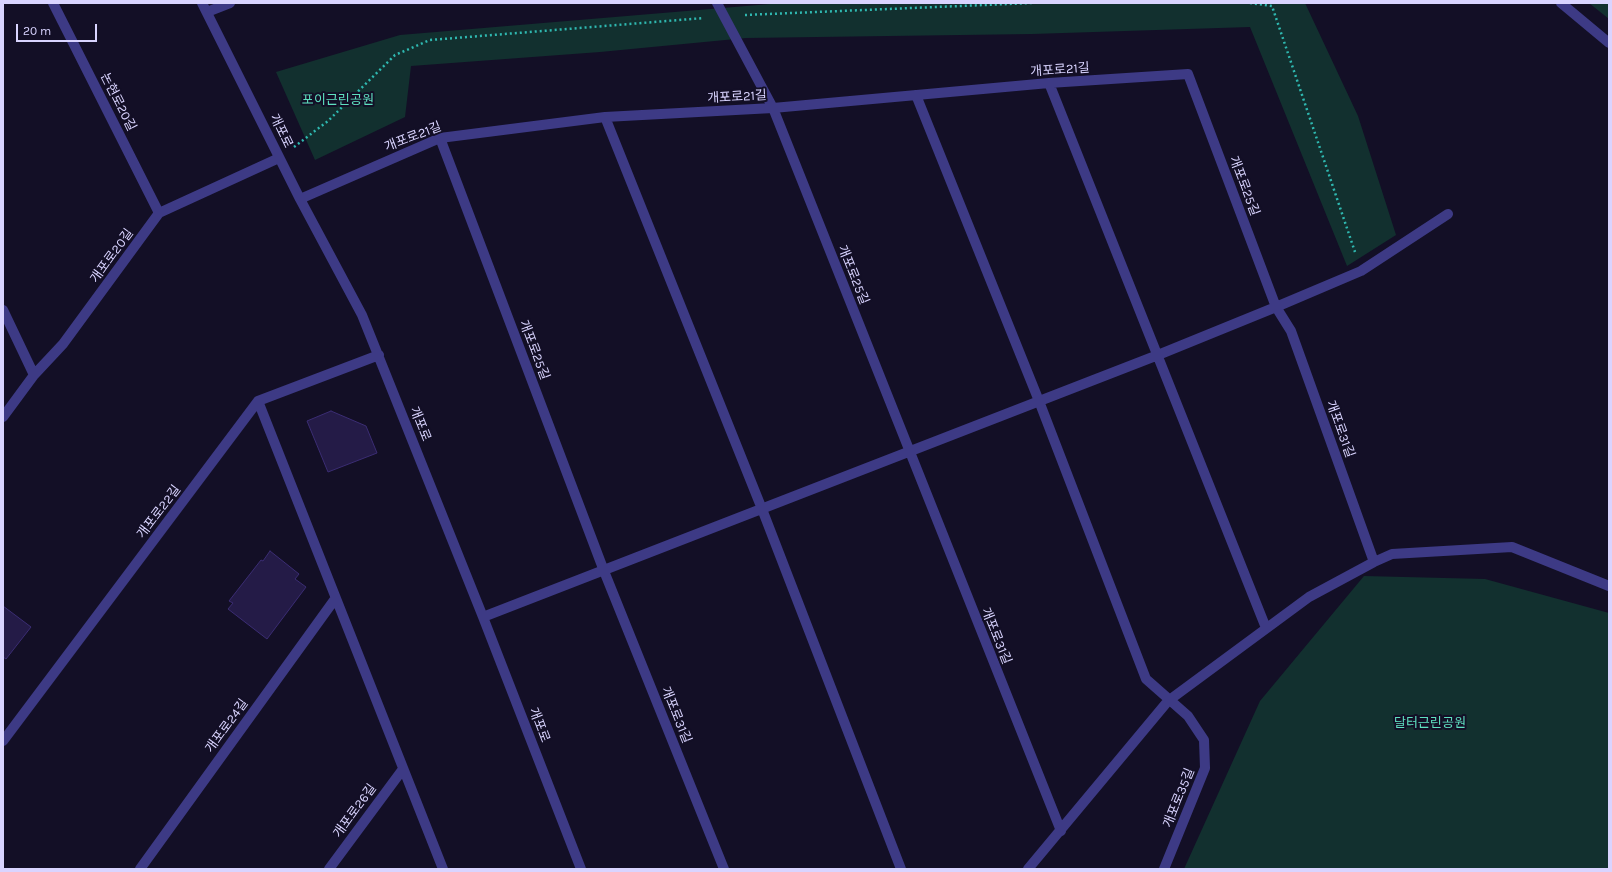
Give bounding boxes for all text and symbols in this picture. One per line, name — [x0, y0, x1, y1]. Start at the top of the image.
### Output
scale bar — [18, 16, 99, 42]
text: 20 m — [23, 24, 51, 38]
street label: 개포로21길 — [1030, 60, 1090, 80]
street label: 논현로20길 — [97, 70, 139, 134]
street label: 개포로21길 — [707, 88, 767, 106]
park label: 포이근린공원 — [302, 92, 374, 108]
street label: 개포로 — [266, 111, 296, 151]
street label: 개포로21길 — [382, 119, 444, 155]
street label: 개포로25길 — [1225, 154, 1263, 218]
street label: 개포로20길 — [87, 226, 137, 286]
street label: 개포로25길 — [834, 243, 872, 307]
street label: 개포로25길 — [515, 318, 553, 382]
street label: 개포로31길 — [1322, 398, 1358, 460]
street label: 개포로 — [406, 404, 434, 444]
street label: 개포로22길 — [134, 482, 184, 542]
street label: 개포로31길 — [978, 605, 1014, 667]
street label: 개포로31길 — [658, 684, 694, 746]
street label: 개포로24길 — [202, 696, 252, 756]
street label: 개포로 — [525, 705, 553, 745]
park label: 달터근린공원 — [1394, 715, 1466, 731]
street label: 개포로35길 — [1160, 766, 1198, 830]
street label: 개포로26길 — [330, 781, 380, 841]

